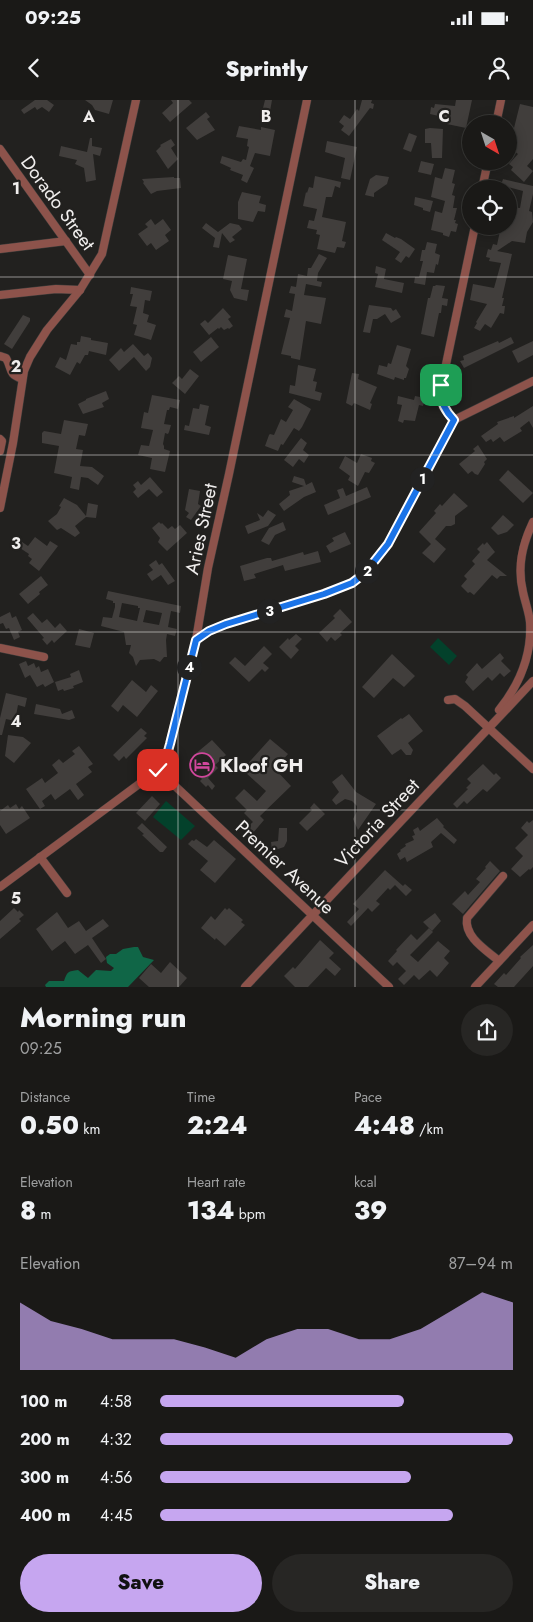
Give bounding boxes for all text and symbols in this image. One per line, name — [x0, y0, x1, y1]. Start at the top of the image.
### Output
text: 09:25 — [25, 4, 81, 31]
text: Sprintly — [225, 52, 308, 84]
icon: back — [20, 54, 48, 82]
icon: person — [485, 54, 513, 82]
text: A — [82, 105, 95, 128]
text: B — [261, 105, 271, 128]
text: C — [438, 105, 450, 128]
north arrow — [462, 115, 518, 170]
map controls — [462, 115, 517, 235]
street label: Dorado Street — [14, 150, 102, 256]
text: 1 — [12, 177, 20, 200]
button: locate — [462, 180, 517, 235]
text: 2 — [11, 355, 21, 378]
pin — [420, 364, 462, 406]
icon: arrive — [427, 371, 455, 399]
pin: 1 — [410, 466, 434, 492]
text: 1 — [419, 469, 426, 489]
street label: Aries Street — [178, 481, 224, 577]
text: 3 — [11, 532, 21, 555]
pin: 2 — [354, 558, 380, 584]
text: 2 — [363, 561, 372, 581]
pin: 3 — [256, 598, 282, 624]
text: 3 — [265, 601, 274, 621]
pin: 4 — [176, 654, 202, 680]
text: 4 — [185, 657, 194, 677]
text: 4 — [10, 710, 22, 733]
pin — [137, 749, 179, 791]
hotel icon: Kloof GH — [189, 752, 215, 778]
place label: Kloof GH — [220, 752, 303, 779]
icon: check — [144, 756, 172, 784]
street label: Victoria Street — [329, 772, 426, 874]
street label: Premier Avenue — [229, 814, 341, 920]
text: 5 — [11, 887, 21, 910]
text: Morning run — [20, 997, 186, 1038]
button: share — [461, 1004, 513, 1056]
text: 09:25 — [20, 1037, 62, 1060]
text: Distance — [20, 1087, 70, 1107]
text: Time — [187, 1087, 215, 1107]
text: Pace — [354, 1087, 382, 1107]
text: 0.50 — [20, 1107, 79, 1143]
text: 2:24 — [187, 1107, 248, 1143]
text: 4:48 — [354, 1107, 415, 1143]
text: km — [79, 1119, 100, 1139]
text: /km — [415, 1119, 444, 1139]
text: Elevation — [20, 1172, 73, 1192]
text: Heart rate — [187, 1172, 245, 1192]
text: kcal — [354, 1172, 377, 1192]
text: 8 — [20, 1192, 36, 1228]
text: 134 — [187, 1192, 235, 1228]
text: 39 — [354, 1192, 388, 1228]
text: m — [36, 1204, 51, 1224]
text: bpm — [235, 1204, 266, 1224]
text: Elevation — [20, 1252, 80, 1275]
text: 87–94 m — [448, 1252, 513, 1275]
text: 100 m — [20, 1390, 67, 1413]
text: 4:58 — [100, 1390, 132, 1413]
text: 200 m — [20, 1428, 70, 1451]
text: 4:32 — [100, 1428, 132, 1451]
text: 300 m — [20, 1466, 69, 1489]
text: 4:56 — [100, 1466, 132, 1489]
text: 400 m — [20, 1504, 70, 1527]
text: 4:45 — [100, 1504, 132, 1527]
button: Save — [20, 1554, 262, 1612]
button: Share — [272, 1554, 513, 1612]

